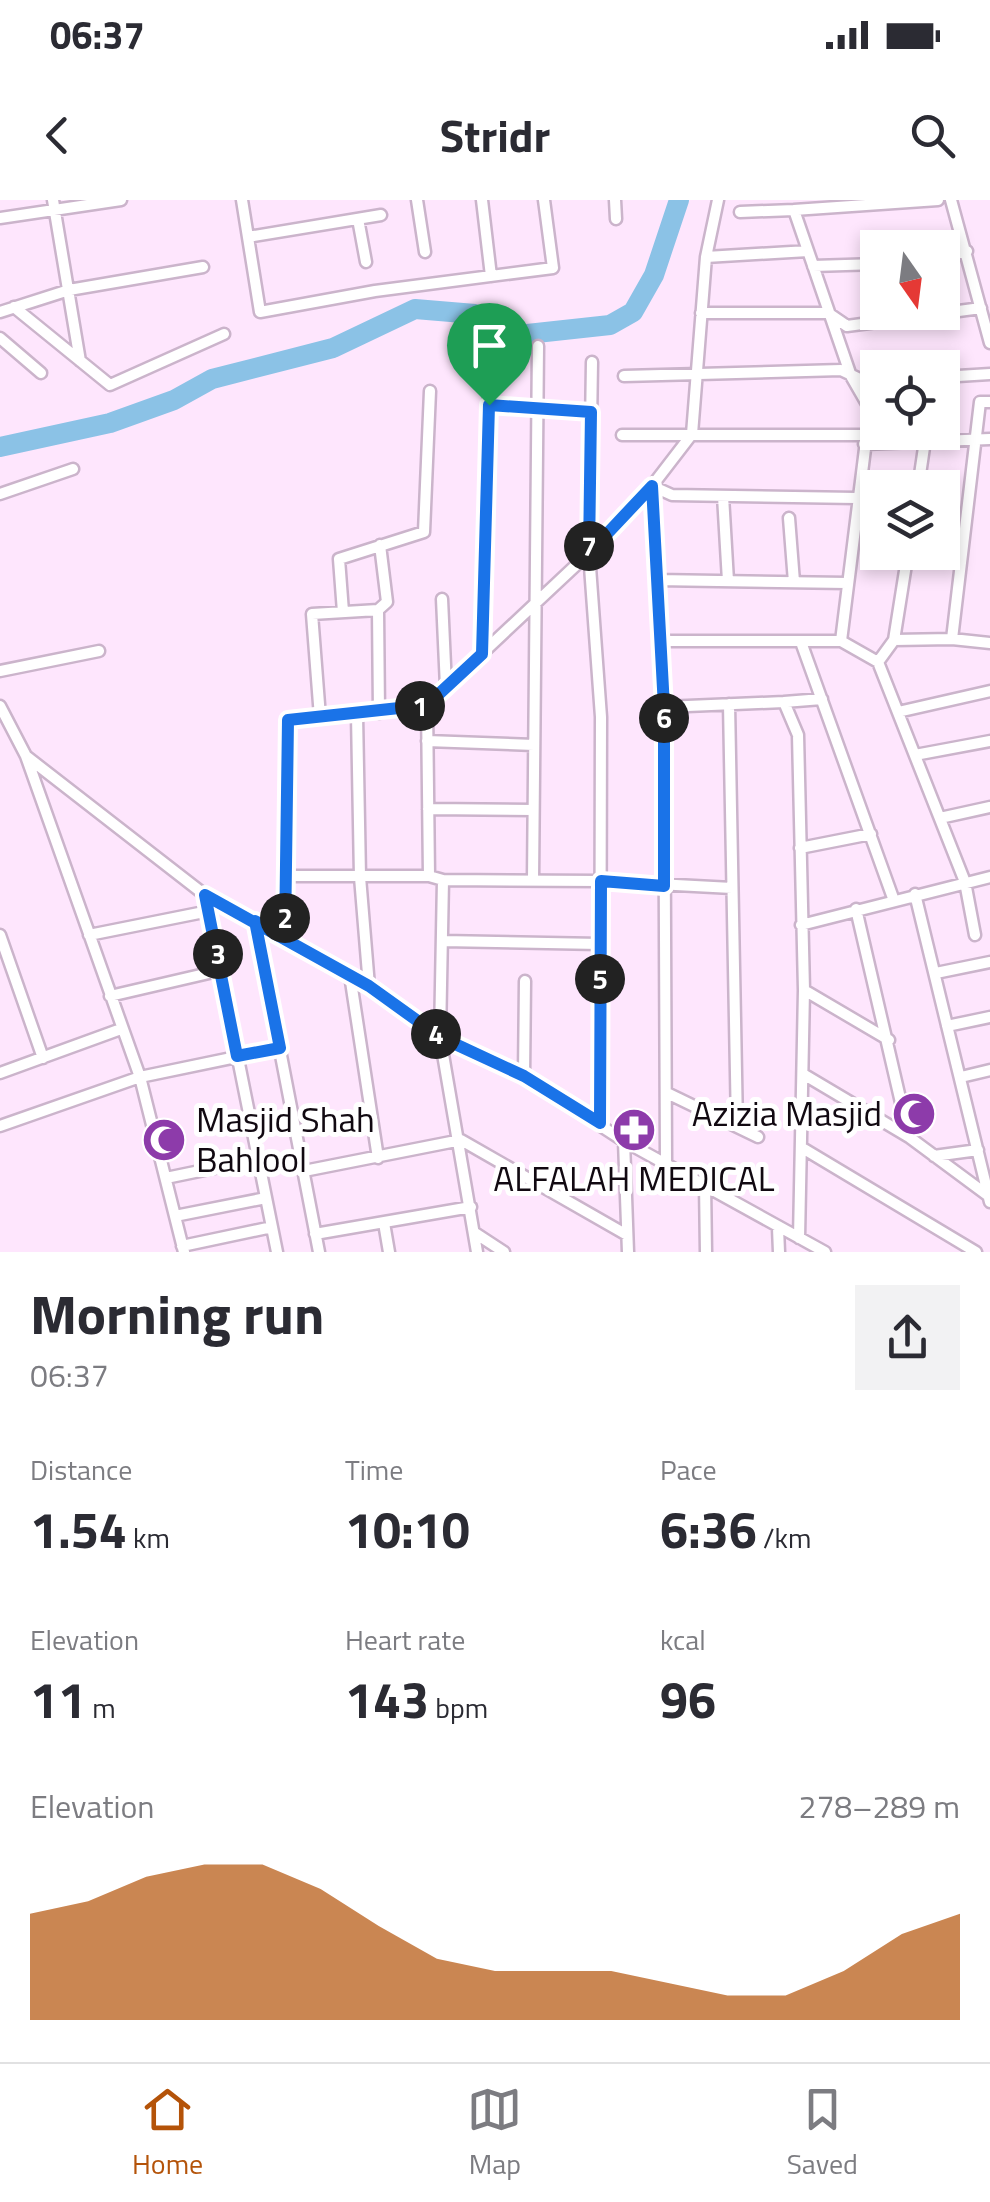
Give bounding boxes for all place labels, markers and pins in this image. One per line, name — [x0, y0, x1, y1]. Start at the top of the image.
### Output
pin — [447, 303, 532, 406]
pin: 7 — [564, 521, 614, 571]
pin: 1 — [395, 681, 445, 731]
pin: 6 — [639, 693, 689, 743]
pin: 2 — [260, 893, 310, 943]
pin: 3 — [193, 929, 243, 979]
pin: 5 — [575, 954, 625, 1004]
pin: 4 — [411, 1009, 461, 1059]
place label: Azizia Masjid — [692, 1086, 882, 1140]
mosque icon: Azizia Masjid — [891, 1091, 937, 1137]
place label: Masjid Shah Bahlool — [196, 1092, 375, 1186]
pharmacy icon: ALFALAH MEDICAL — [611, 1107, 657, 1153]
mosque icon: Masjid Shah Bahlool — [141, 1117, 187, 1163]
place label: ALFALAH MEDICAL — [493, 1151, 775, 1205]

